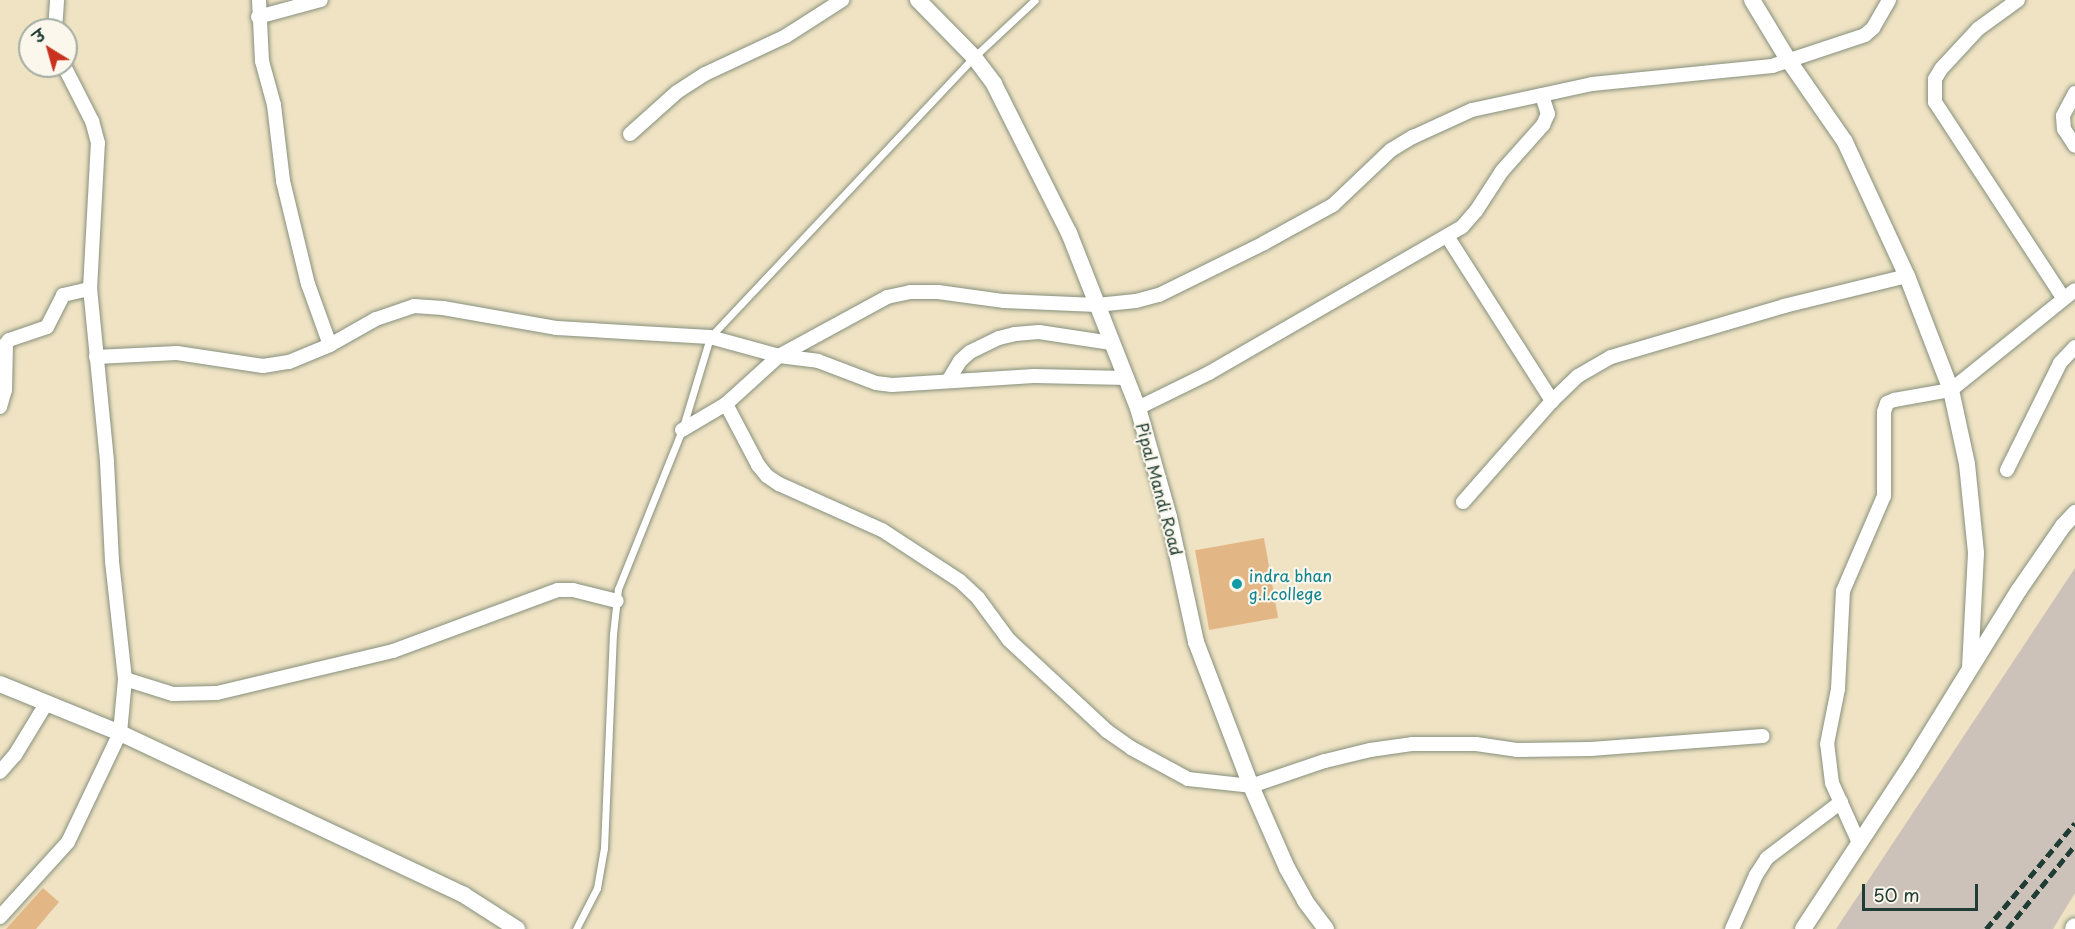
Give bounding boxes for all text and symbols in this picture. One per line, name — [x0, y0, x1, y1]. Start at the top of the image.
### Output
north arrow — [18, 18, 78, 78]
text: उ — [27, 22, 50, 48]
street label: Pipal Mandi Road — [1133, 421, 1187, 557]
place label: indra bhan g.i.college — [1249, 565, 1333, 603]
marker: indra bhan g.i.college — [1230, 577, 1244, 591]
scale bar — [1865, 872, 1980, 910]
text: 50 m — [1873, 881, 1920, 908]

